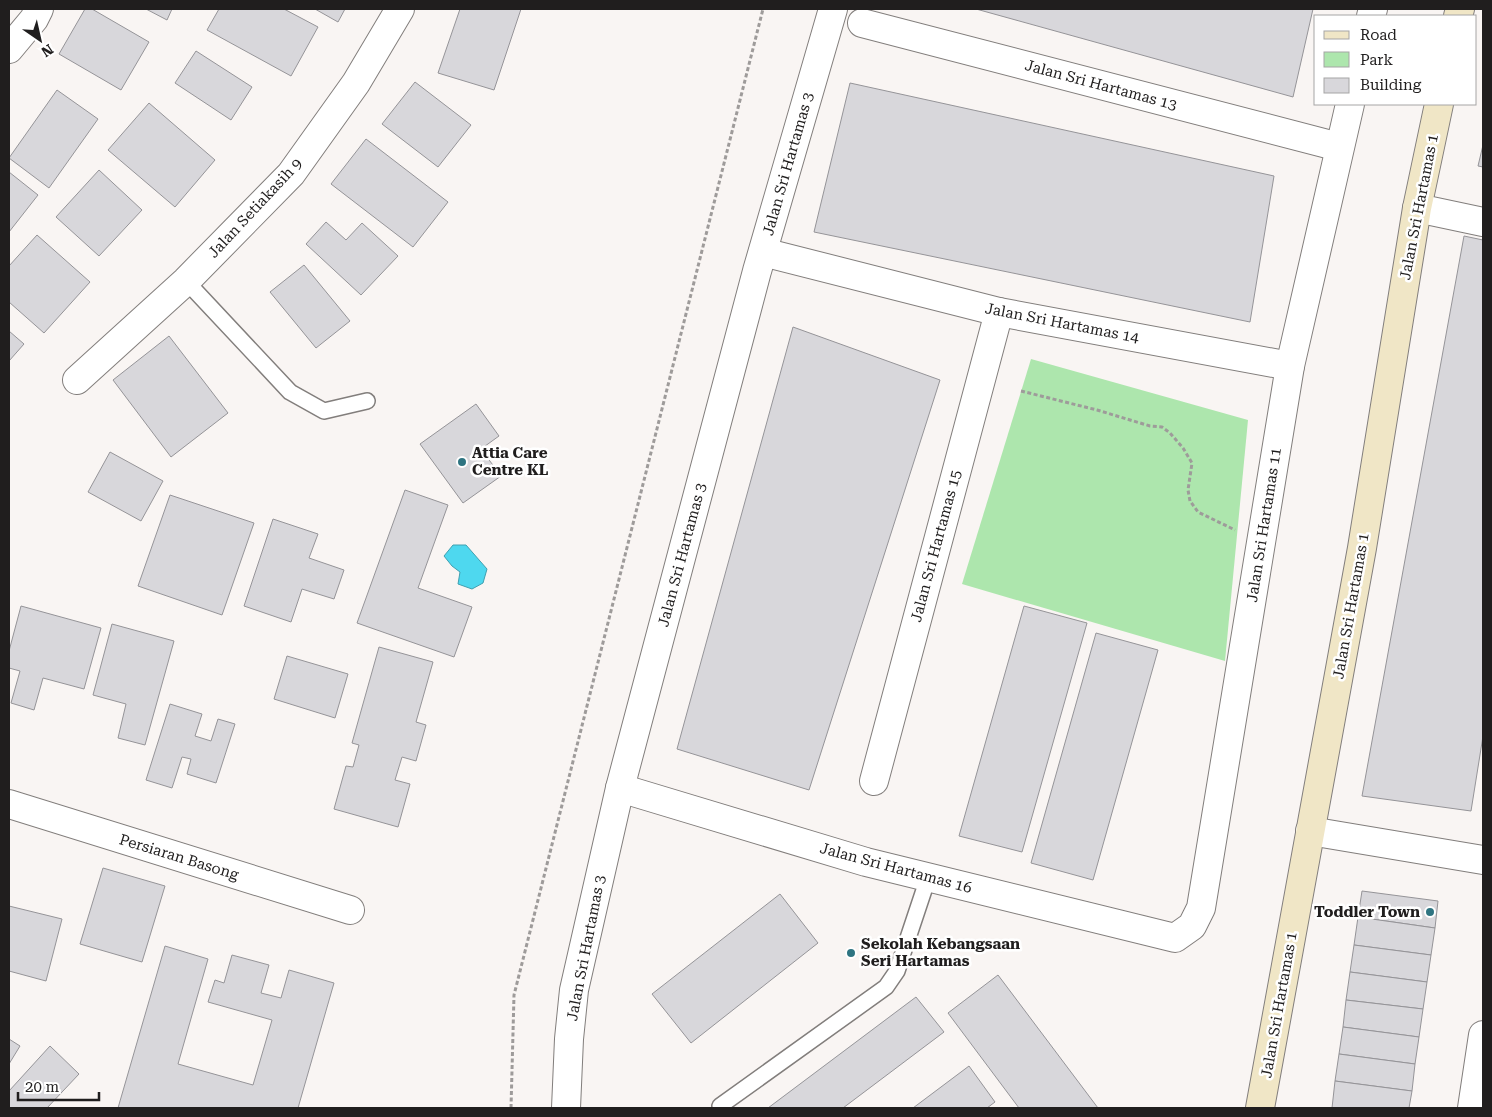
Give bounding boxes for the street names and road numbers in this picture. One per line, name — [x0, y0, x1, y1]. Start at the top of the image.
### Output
street label: Jalan Sri Hartamas 13 — [1023, 56, 1179, 114]
street label: Jalan Sri Hartamas 3 — [759, 90, 817, 238]
street label: Jalan Sri Hartamas 1 — [1396, 133, 1442, 281]
street label: Jalan Setiakasih 9 — [204, 154, 306, 262]
street label: Jalan Sri Hartamas 14 — [983, 299, 1141, 347]
street label: Jalan Sri Hartamas 11 — [1243, 446, 1285, 604]
street label: Jalan Sri Hartamas 15 — [907, 468, 965, 624]
street label: Jalan Sri Hartamas 3 — [654, 481, 710, 629]
street label: Jalan Sri Hartamas 1 — [1329, 531, 1373, 681]
street label: Persiaran Basong — [117, 830, 241, 884]
street label: Jalan Sri Hartamas 16 — [818, 839, 974, 897]
street label: Jalan Sri Hartamas 3 — [563, 874, 609, 1022]
street label: Jalan Sri Hartamas 1 — [1257, 930, 1301, 1080]

